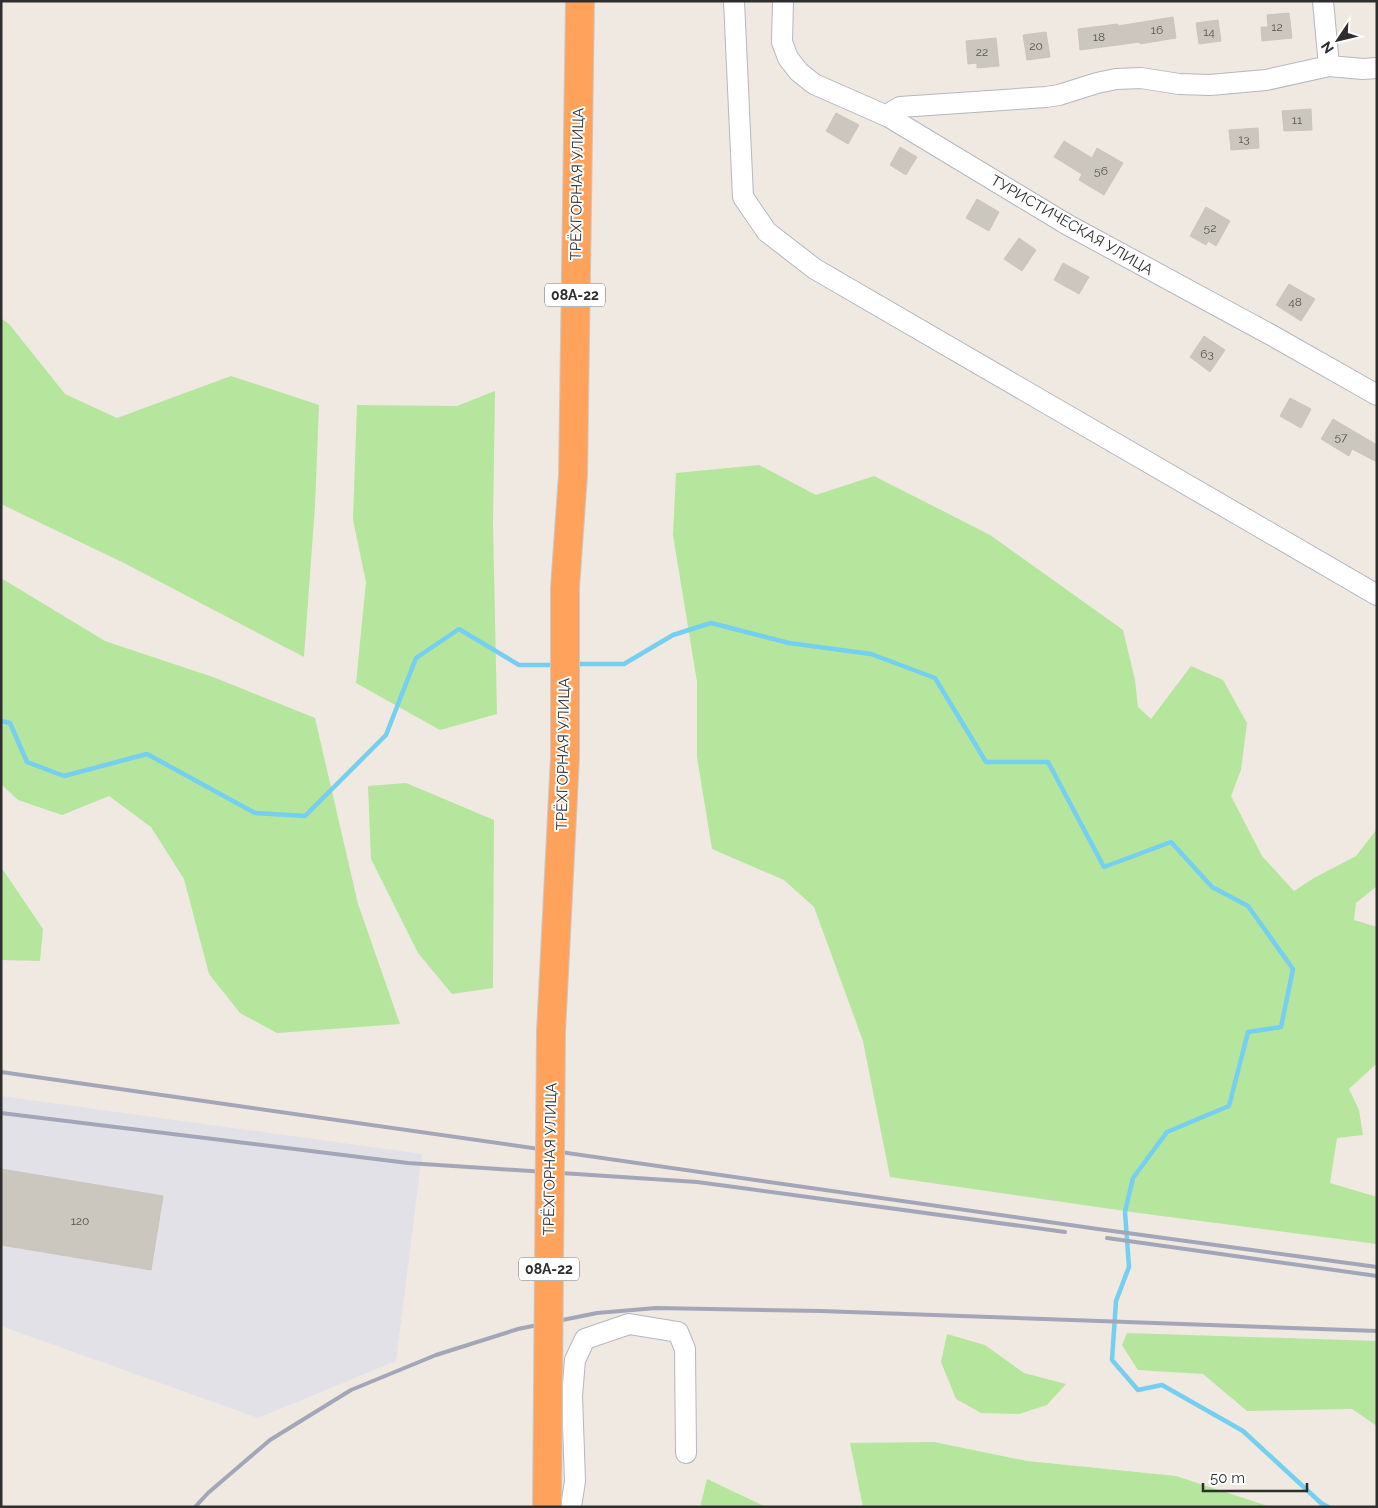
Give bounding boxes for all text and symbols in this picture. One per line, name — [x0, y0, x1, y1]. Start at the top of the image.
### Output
north arrow — [1313, 15, 1363, 65]
house number: 12 — [1271, 20, 1283, 34]
house number: 16 — [1151, 23, 1163, 37]
house number: 14 — [1203, 25, 1215, 39]
house number: 18 — [1093, 30, 1105, 44]
text: N — [1318, 38, 1337, 56]
house number: 20 — [1029, 39, 1043, 53]
house number: 22 — [976, 45, 988, 59]
street label: ТРЁХГОРНАЯ УЛИЦА — [566, 107, 587, 260]
house number: 11 — [1292, 113, 1302, 127]
house number: 13 — [1238, 132, 1250, 146]
house number: 56 — [1094, 164, 1108, 178]
street label: ТУРИСТИЧЕСКАЯ УЛИЦА — [988, 171, 1156, 279]
house number: 52 — [1204, 221, 1216, 235]
road number: 08А-22 — [545, 284, 605, 306]
house number: 48 — [1288, 295, 1302, 309]
house number: 63 — [1200, 347, 1214, 361]
house number: 57 — [1335, 430, 1348, 444]
street label: ТРЁХГОРНАЯ УЛИЦА — [552, 677, 573, 830]
street label: ТРЁХГОРНАЯ УЛИЦА — [539, 1082, 560, 1235]
house number: 120 — [71, 1214, 89, 1228]
road number: 08А-22 — [519, 1258, 579, 1280]
scale bar — [1203, 1460, 1307, 1492]
text: 50 m — [1210, 1469, 1245, 1487]

